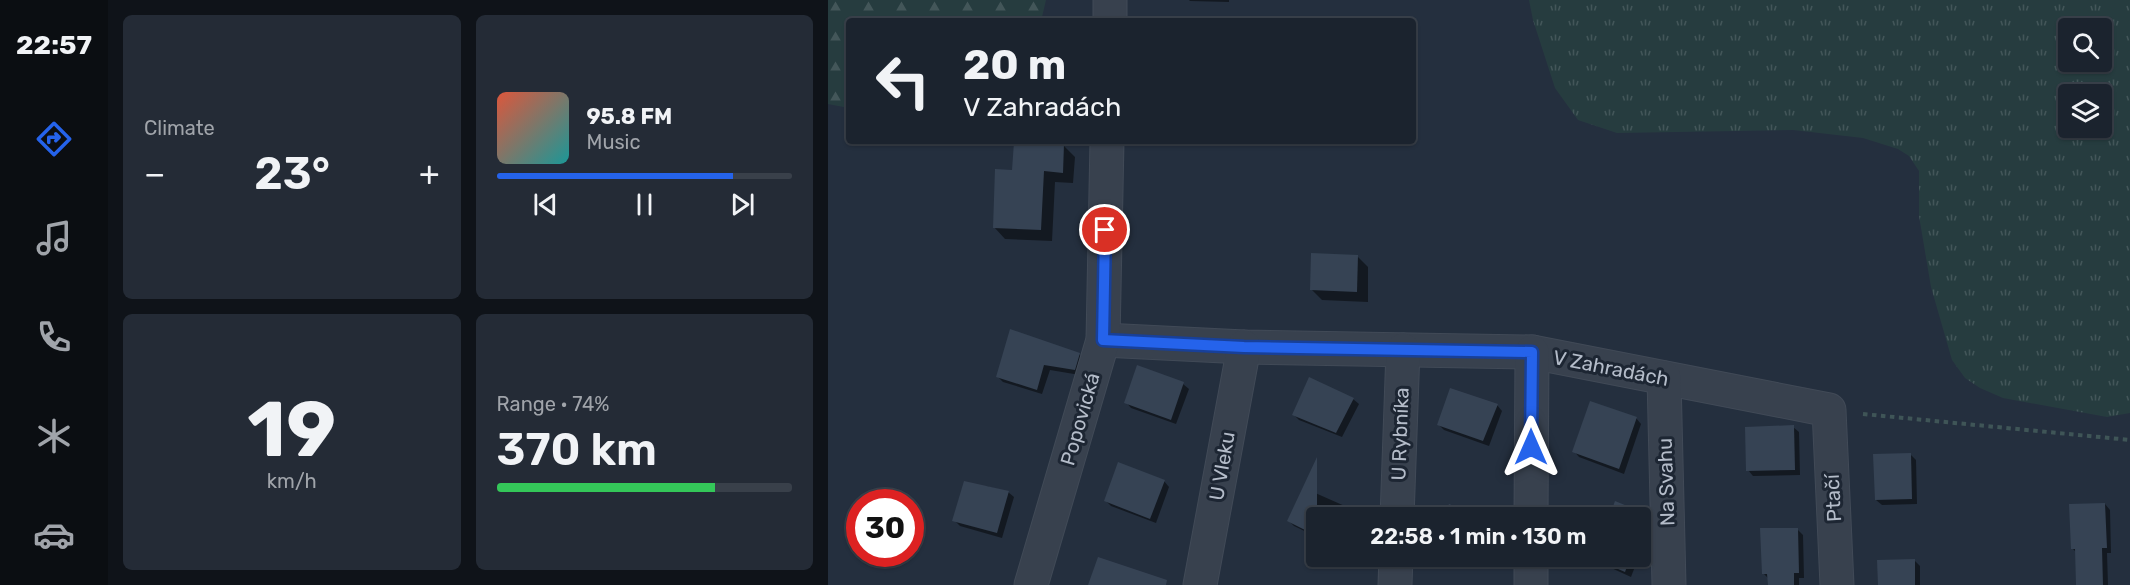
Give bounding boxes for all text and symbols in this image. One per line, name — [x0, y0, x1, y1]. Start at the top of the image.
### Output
map controls — [2058, 18, 2112, 138]
button: search — [2058, 18, 2112, 72]
text: 22:57 — [16, 29, 92, 61]
text: 20 m — [963, 40, 1066, 90]
icon: left — [864, 42, 942, 120]
button: layers — [2058, 84, 2112, 138]
text: V Zahradách — [963, 91, 1121, 123]
text: 95.8 FM — [587, 103, 672, 130]
text: Climate — [144, 116, 215, 140]
icon: directions — [33, 118, 75, 160]
text: Music — [587, 130, 641, 154]
text: 23° — [254, 147, 330, 200]
text: − — [144, 154, 165, 193]
text: + — [419, 154, 439, 193]
icon: previous — [529, 188, 562, 221]
icon: pause — [628, 188, 661, 221]
icon: next — [726, 188, 759, 221]
pin — [1079, 204, 1130, 255]
icon: arrive — [1088, 213, 1121, 246]
icon: music — [33, 217, 75, 259]
icon: phone — [33, 316, 75, 358]
street label: V Zahradách — [1551, 345, 1671, 391]
street label: Popovická — [1055, 370, 1105, 468]
text: 19 — [247, 383, 336, 476]
street label: U Rybníka — [1386, 387, 1414, 481]
text: Range · 74% — [497, 392, 610, 416]
icon: climate — [33, 415, 75, 457]
position arrow — [1499, 415, 1563, 479]
text: 370 km — [497, 423, 657, 476]
street label: U Vleku — [1204, 430, 1240, 502]
street label: Na Svahu — [1652, 438, 1680, 526]
text: km/h — [267, 469, 317, 493]
street label: Ptačí — [1820, 472, 1846, 522]
speed limit sign: 30 — [846, 489, 924, 567]
icon: car — [33, 514, 75, 556]
text: 22:58 · 1 min · 130 m — [1370, 523, 1587, 550]

